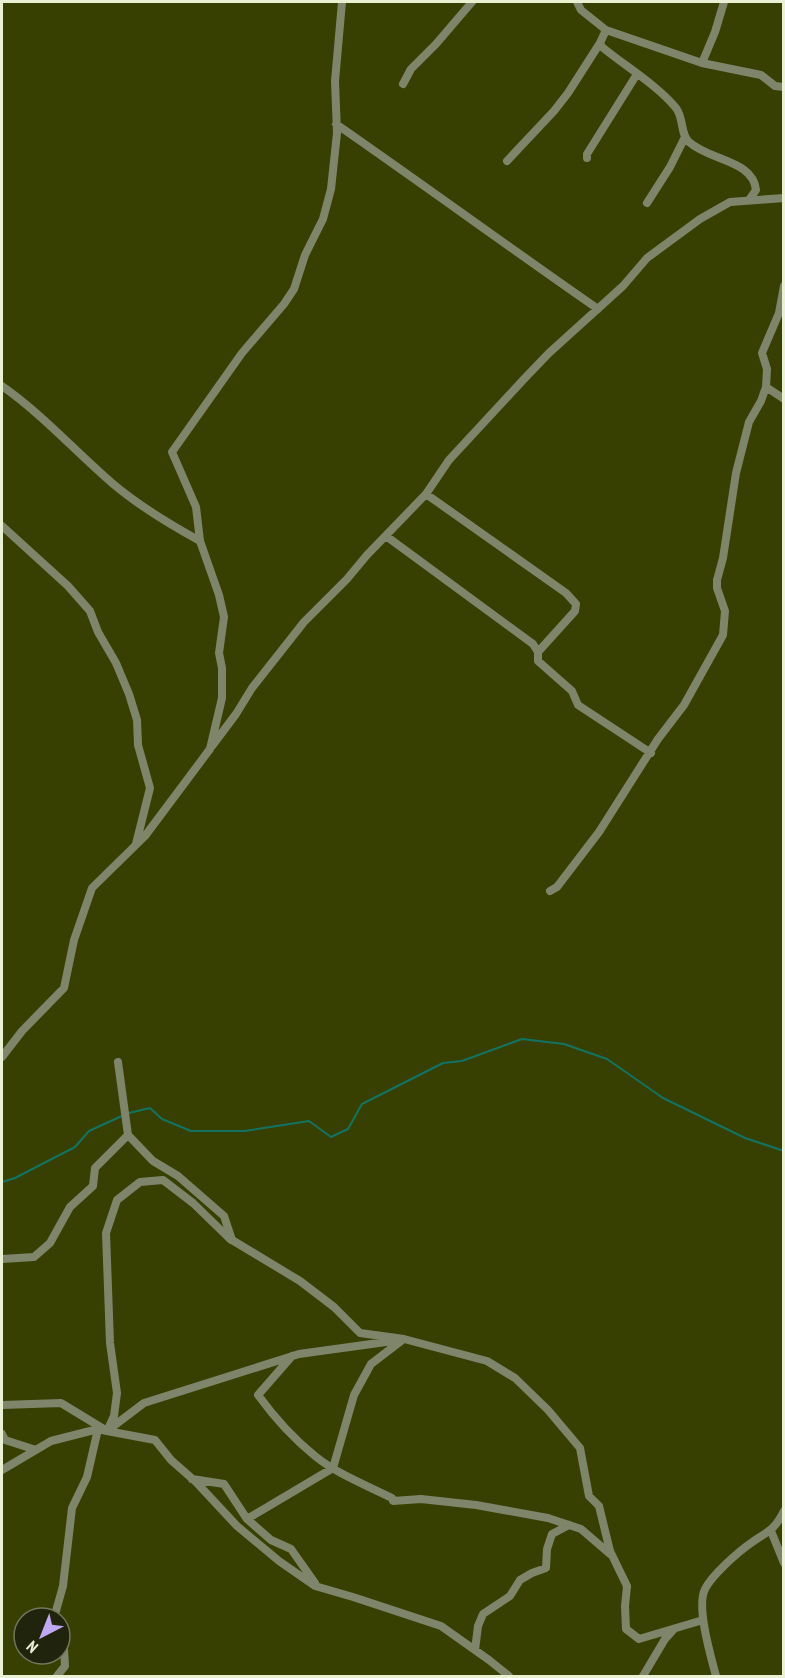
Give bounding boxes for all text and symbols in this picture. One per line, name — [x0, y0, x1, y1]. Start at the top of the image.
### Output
north arrow — [12, 1606, 72, 1666]
text: N — [22, 1637, 42, 1657]

